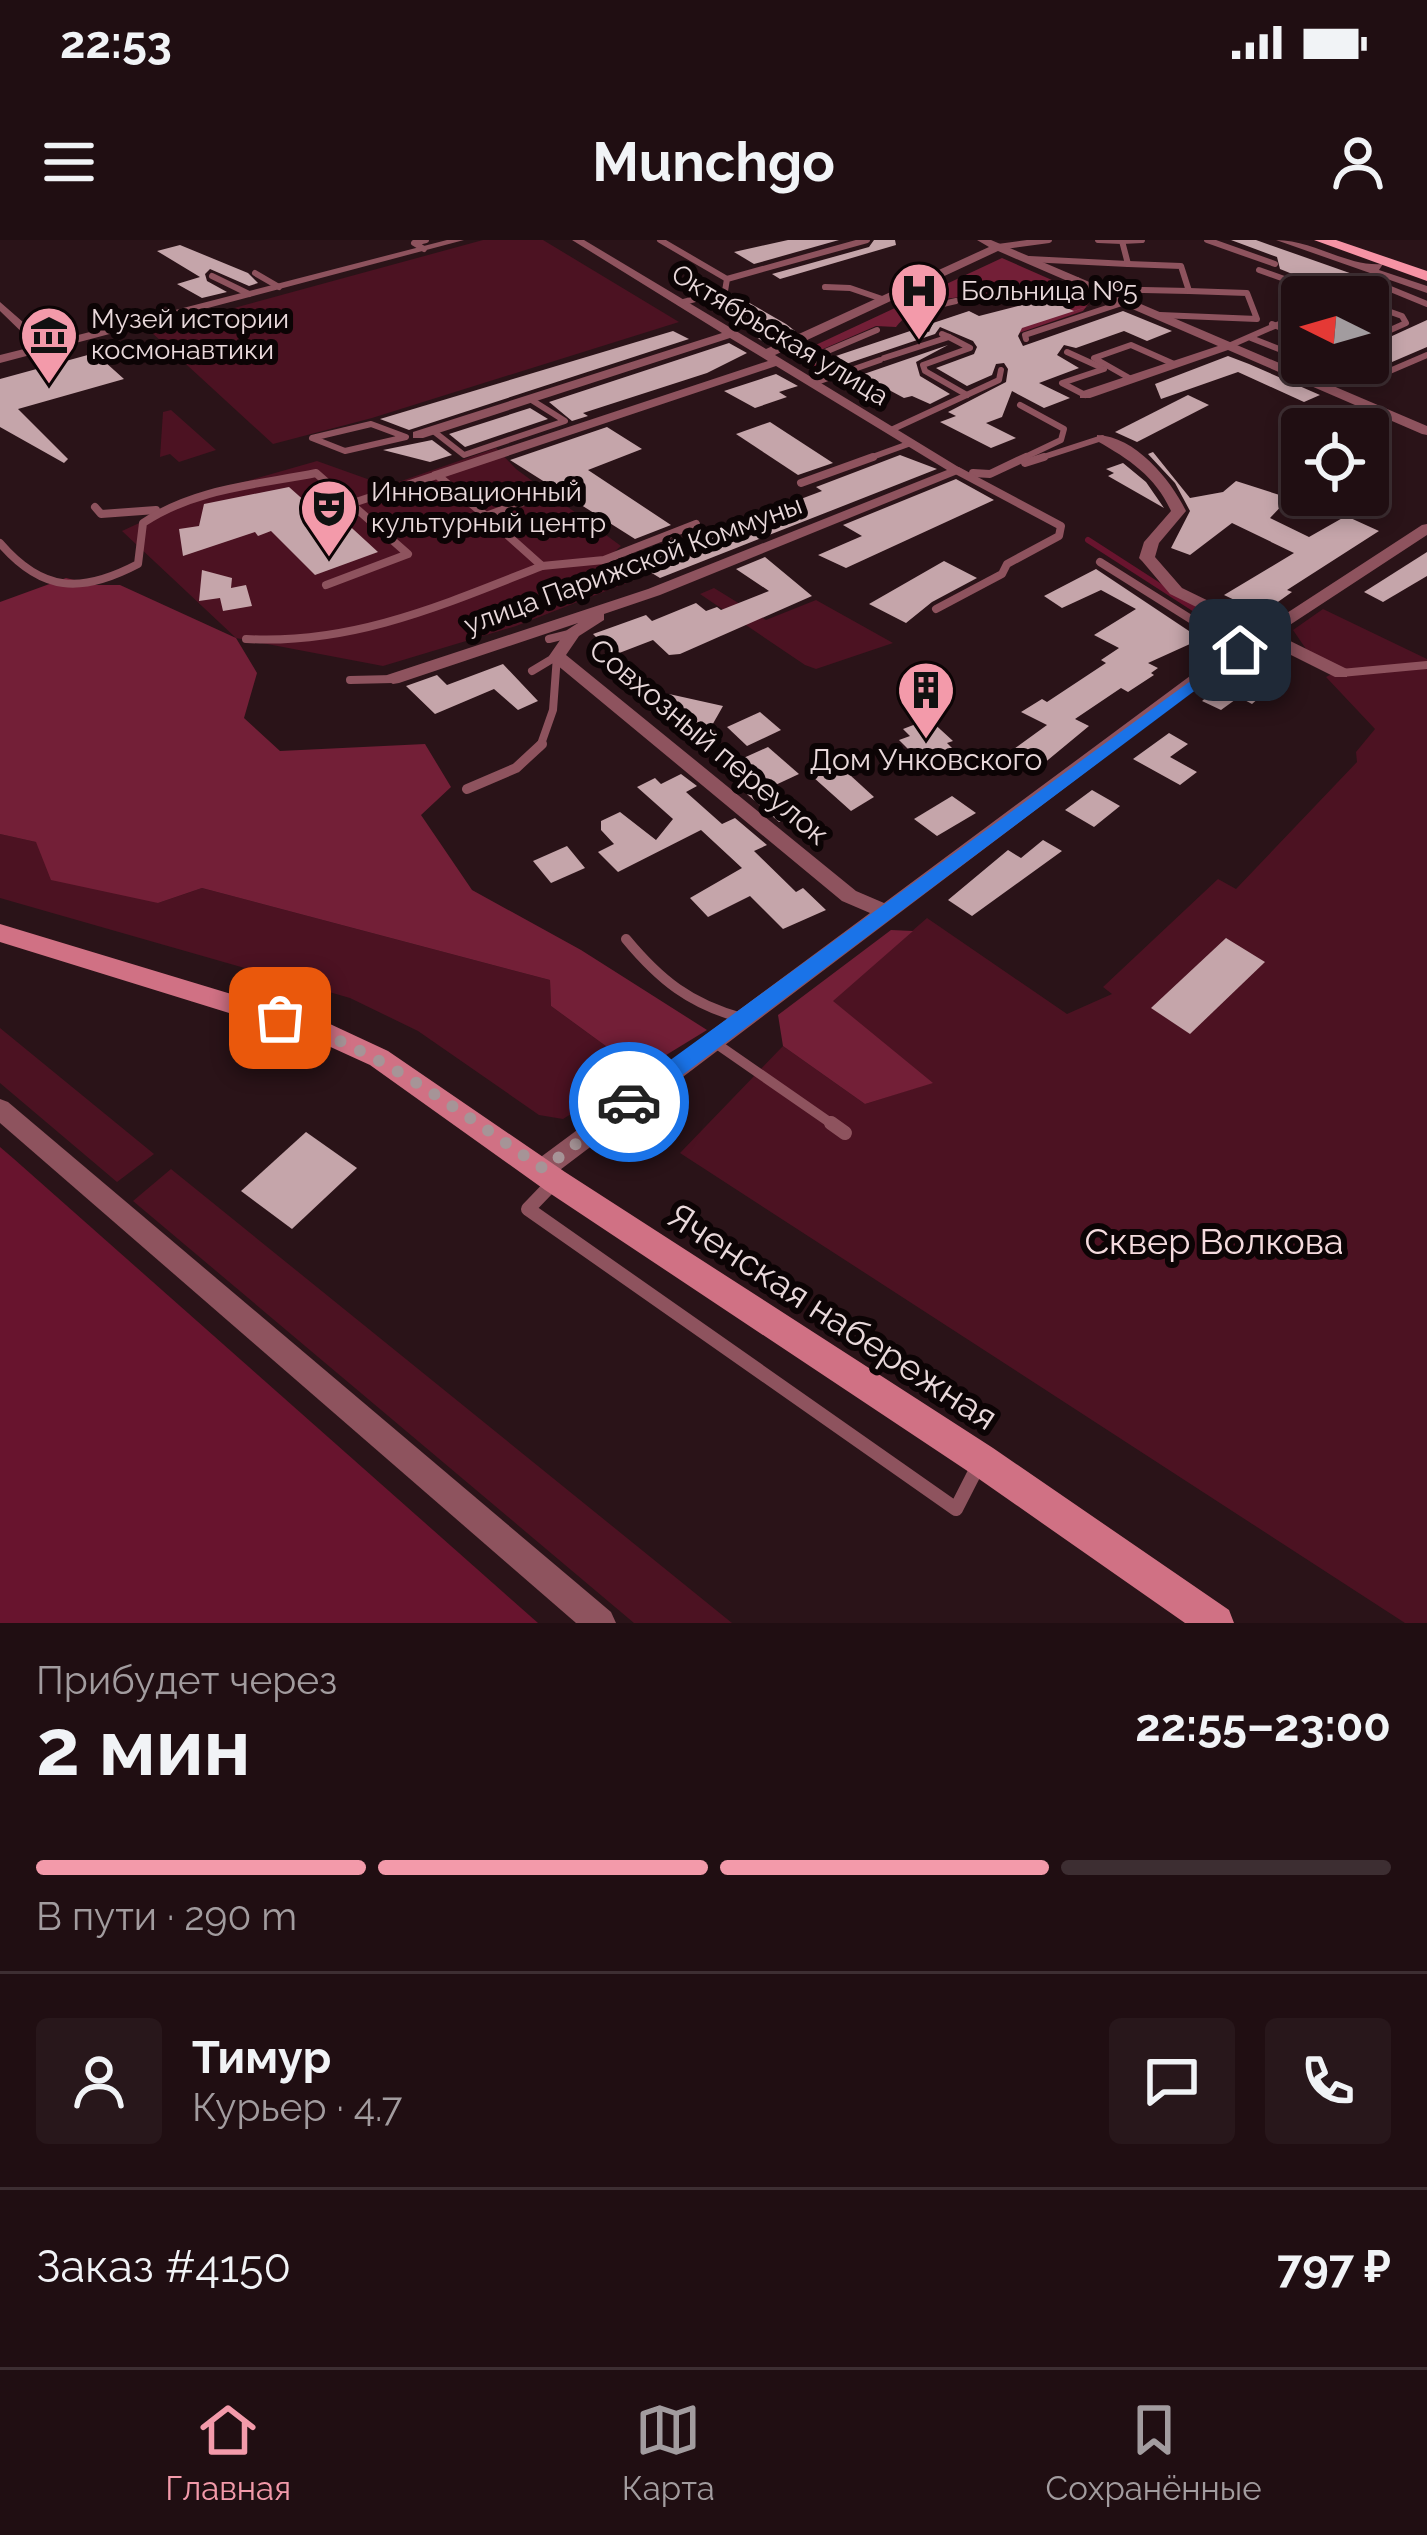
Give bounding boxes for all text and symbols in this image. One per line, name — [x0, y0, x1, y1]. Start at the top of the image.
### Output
text: 22:53 — [60, 16, 172, 69]
icon: menu — [36, 129, 102, 195]
icon: person — [1325, 129, 1391, 195]
text: Munchgo — [592, 130, 835, 194]
street label: Октябрьская улица — [666, 258, 894, 412]
hospital icon: Больница №5 — [888, 260, 950, 342]
place label: Больница №5 — [961, 275, 1138, 306]
north arrow — [1281, 276, 1389, 384]
map controls — [1281, 276, 1389, 516]
place label: Музей истории космонавтики — [91, 303, 289, 365]
museum icon: Музей истории космонавтики — [18, 304, 80, 386]
button: locate — [1281, 408, 1389, 516]
place label: Инновационный культурный центр — [371, 476, 606, 538]
theatre icon: Инновационный культурный центр — [298, 477, 360, 559]
street label: улица Парижской Коммуны — [460, 489, 806, 640]
pin — [1189, 599, 1291, 701]
icon: home — [1207, 617, 1273, 683]
street label: Совхозный переулок — [583, 631, 836, 852]
building icon: Дом Унковского — [895, 659, 957, 741]
place label: Дом Унковского — [810, 742, 1042, 777]
pin — [229, 967, 331, 1069]
icon: bag — [247, 985, 313, 1051]
courier — [569, 1042, 689, 1162]
icon: car — [596, 1069, 662, 1135]
street label: Яченская набережная — [660, 1194, 1006, 1438]
park label: Сквер Волкова — [1084, 1220, 1344, 1262]
text: Прибудет через — [36, 1657, 337, 1703]
text: 22:55–23:00 — [1135, 1699, 1391, 1752]
text: 2 мин — [36, 1702, 251, 1793]
text: В пути · 290 m — [36, 1893, 297, 1939]
button: person — [36, 2018, 162, 2144]
button: chat — [1109, 2018, 1235, 2144]
button: phone — [1265, 2018, 1391, 2144]
text: Тимур — [192, 2031, 331, 2084]
text: Курьер · 4.7 — [192, 2084, 402, 2130]
text: Заказ #4150 — [36, 2240, 291, 2293]
text: 797 ₽ — [1277, 2240, 1391, 2293]
tab: Главная — [165, 2397, 291, 2508]
tab: Карта — [622, 2397, 715, 2508]
tab: Сохранённые — [1046, 2397, 1262, 2508]

